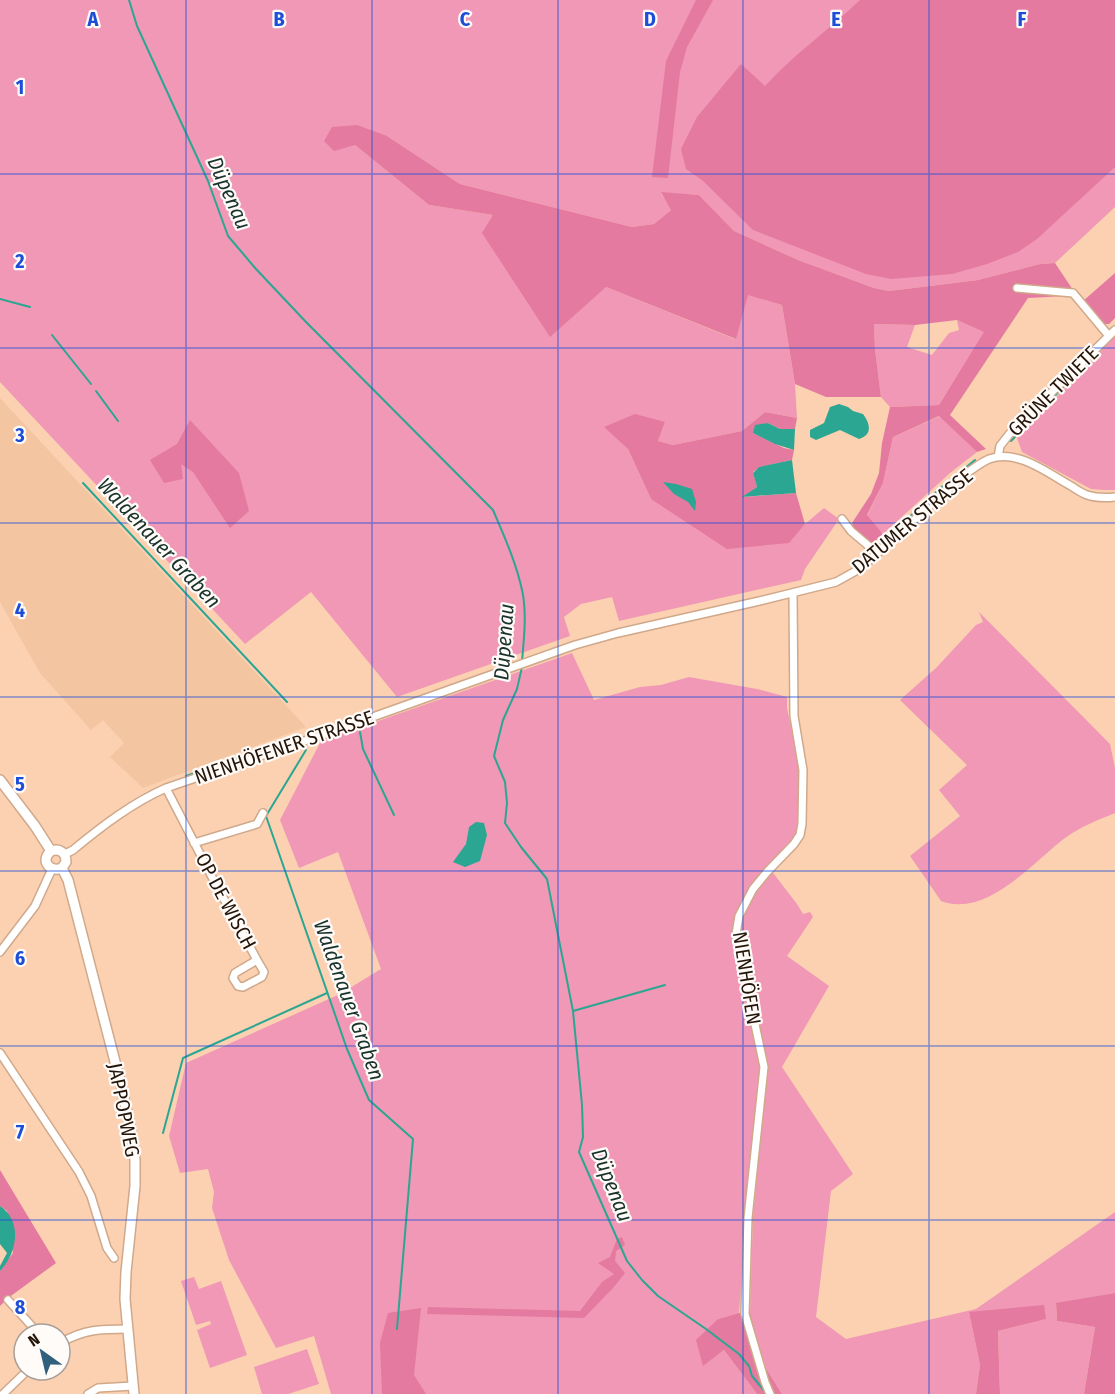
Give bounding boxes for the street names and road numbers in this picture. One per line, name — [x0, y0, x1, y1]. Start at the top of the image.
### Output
street label: GRÜNE TWIETE — [1003, 341, 1103, 441]
street label: DATUMER STRASSE — [847, 463, 977, 579]
street label: NIENHÖFENER STRASSE — [191, 705, 377, 789]
street label: OP DE WISCH — [191, 849, 261, 953]
street label: NIENHÖFEN — [728, 930, 766, 1026]
street label: JAPPOPWEG — [103, 1061, 145, 1159]

